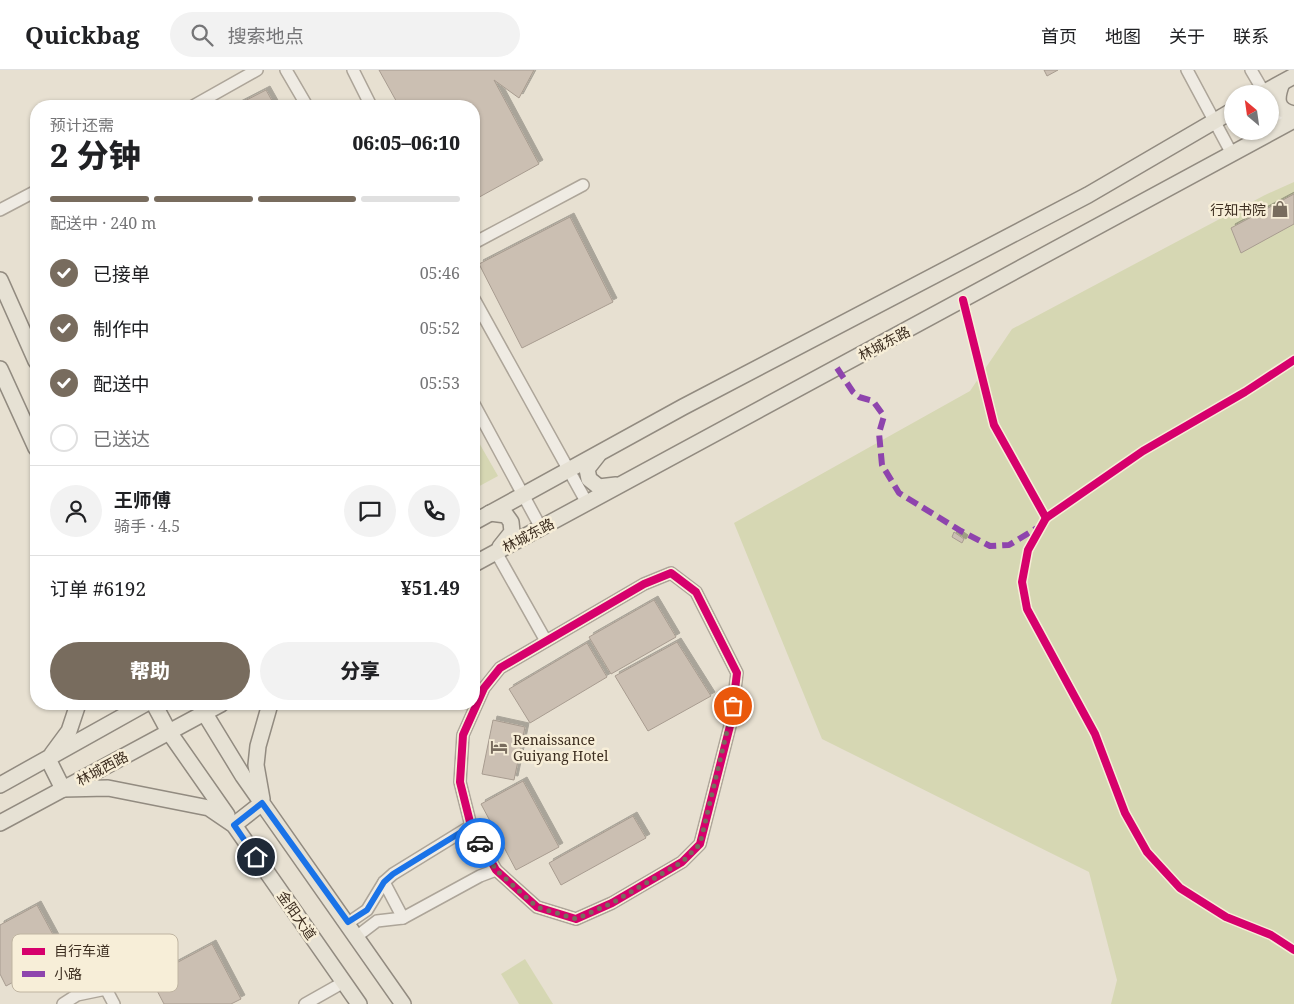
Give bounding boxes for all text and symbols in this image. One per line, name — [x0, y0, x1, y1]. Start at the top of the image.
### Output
search box — [170, 12, 520, 57]
text: Quickbag — [25, 18, 140, 51]
icon: search — [188, 21, 216, 49]
text: 搜索地点 — [228, 23, 304, 49]
text: 首页 — [1041, 24, 1077, 48]
text: 地图 — [1105, 24, 1141, 48]
text: 关于 — [1169, 24, 1205, 48]
text: 联系 — [1233, 24, 1269, 48]
north arrow — [1224, 85, 1279, 140]
map controls — [1224, 85, 1279, 140]
text: 预计还需 — [50, 114, 114, 136]
text: 06:05–06:10 — [352, 130, 460, 156]
text: 2 分钟 — [50, 133, 140, 176]
shop icon: 行知书院 — [1270, 199, 1290, 219]
place label: 行知书院 — [1210, 200, 1266, 219]
text: 配送中 · 240 m — [50, 212, 156, 234]
icon: check — [50, 259, 78, 287]
text: 已接单 — [93, 261, 150, 287]
text: 05:46 — [420, 262, 460, 284]
icon: check — [50, 314, 78, 342]
text: 制作中 — [93, 316, 150, 342]
text: 05:52 — [420, 317, 460, 339]
street label: 林城东路 — [855, 321, 913, 365]
icon: check — [50, 369, 78, 397]
text: 配送中 — [93, 371, 150, 397]
text: 05:53 — [420, 372, 460, 394]
text: 已送达 — [93, 426, 150, 452]
button: person — [50, 485, 102, 537]
button: chat — [344, 485, 396, 537]
button: phone — [408, 485, 460, 537]
text: 王师傅 — [114, 487, 171, 513]
street label: 林城东路 — [499, 513, 557, 557]
text: 骑手 · 4.5 — [114, 515, 180, 537]
text: ¥51.49 — [401, 575, 460, 601]
text: 订单 #6192 — [50, 576, 146, 602]
button: 帮助 — [50, 642, 250, 700]
button: 分享 — [260, 642, 460, 700]
pin — [712, 685, 754, 727]
icon: bag — [719, 692, 747, 720]
place label: Renaissance Guiyang Hotel — [513, 730, 609, 765]
hotel icon: Renaissance Guiyang Hotel — [489, 737, 509, 757]
street label: 林城西路 — [73, 746, 131, 790]
courier — [455, 818, 505, 868]
icon: car — [466, 829, 494, 857]
pin — [235, 836, 277, 878]
icon: home — [242, 843, 270, 871]
street label: 金阳大道 — [273, 887, 321, 943]
legend — [12, 934, 178, 992]
text: 自行车道 — [54, 941, 110, 960]
text: 小路 — [54, 964, 82, 983]

